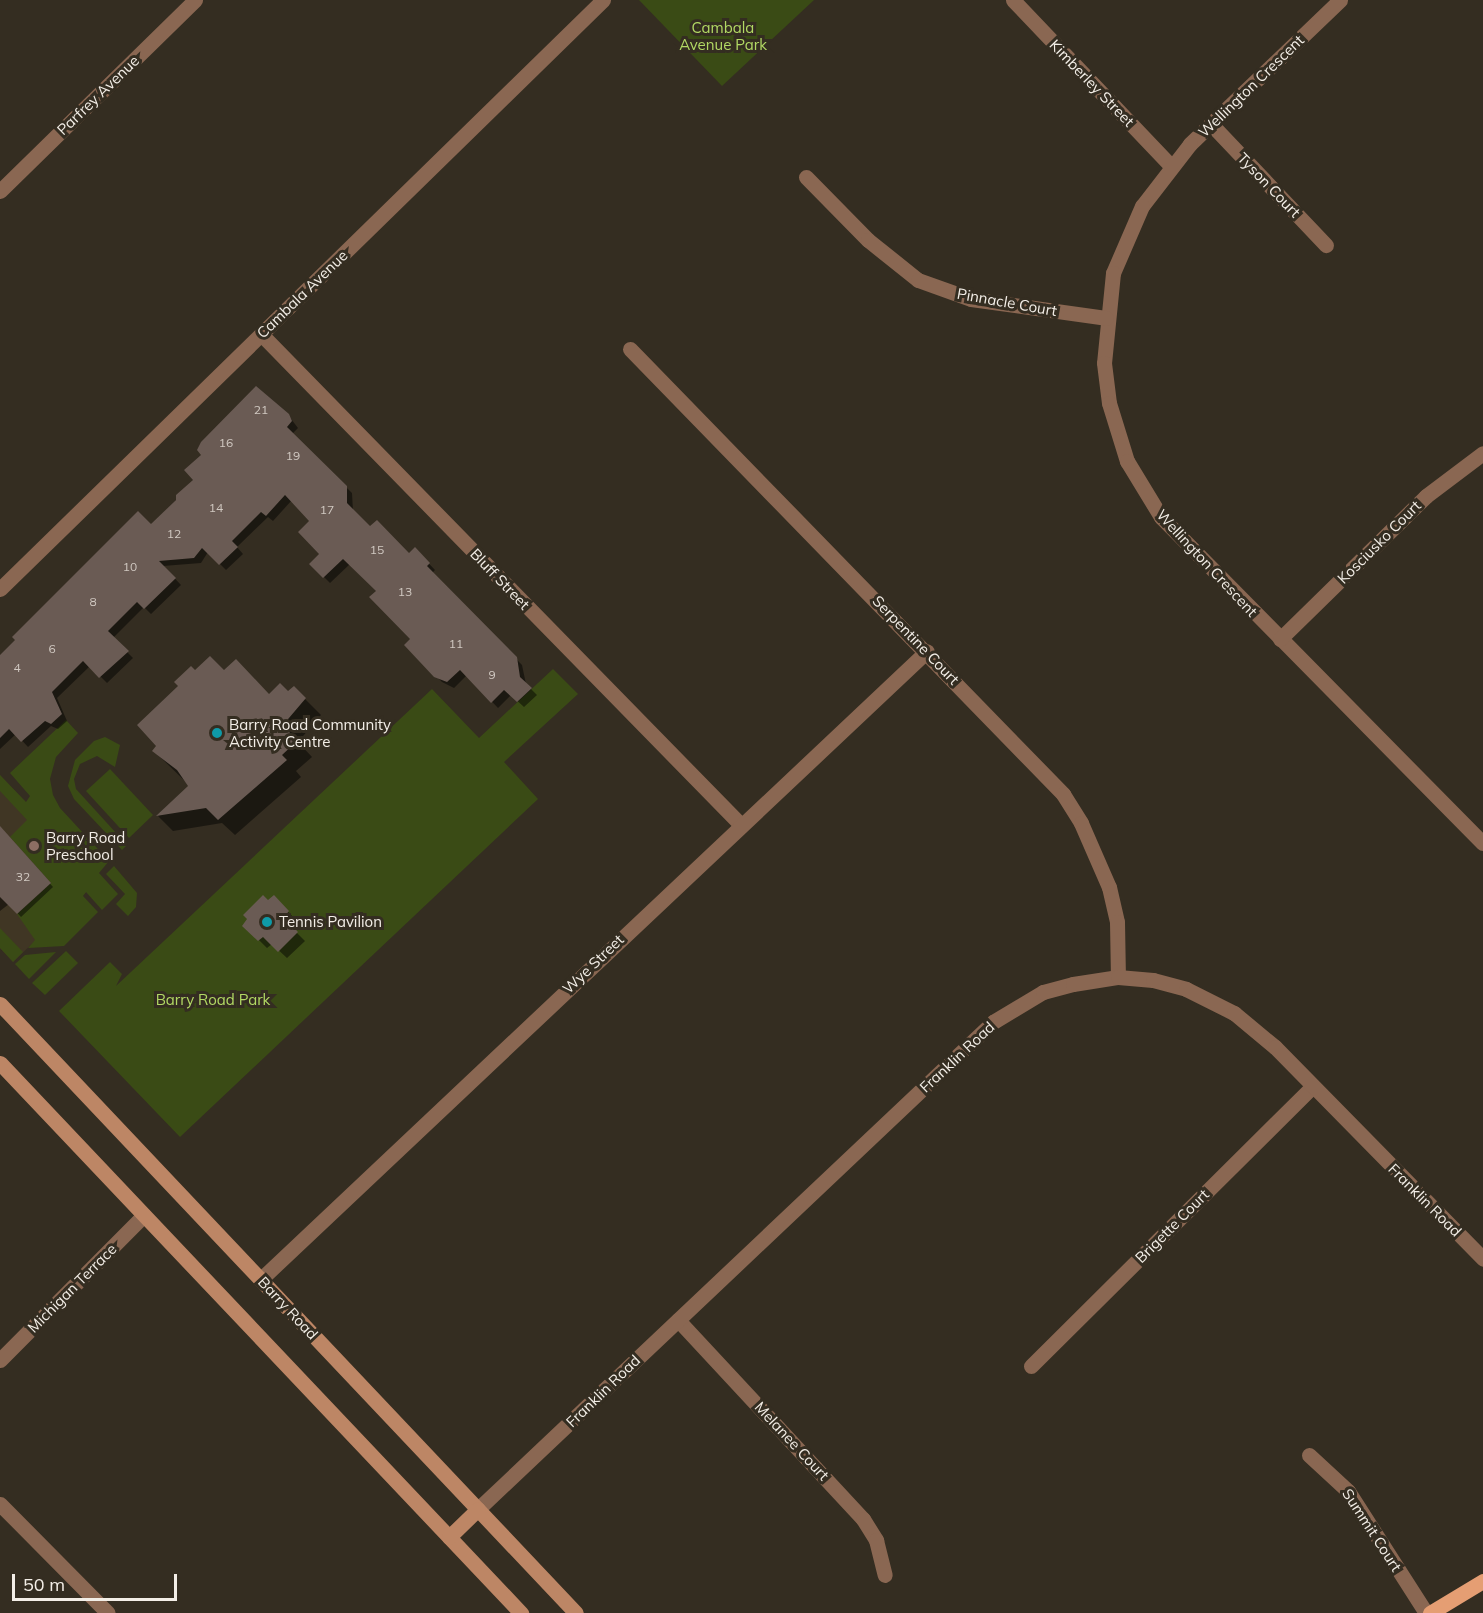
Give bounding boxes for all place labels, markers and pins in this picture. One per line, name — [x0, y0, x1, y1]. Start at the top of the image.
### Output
place label: Barry Road Community Activity Centre — [229, 715, 391, 750]
marker: Barry Road Community Activity Centre — [210, 726, 224, 740]
place label: Barry Road Preschool — [46, 828, 125, 863]
marker: Barry Road Preschool — [27, 839, 41, 853]
place label: Tennis Pavilion — [279, 913, 382, 931]
marker: Tennis Pavilion — [260, 915, 274, 929]

